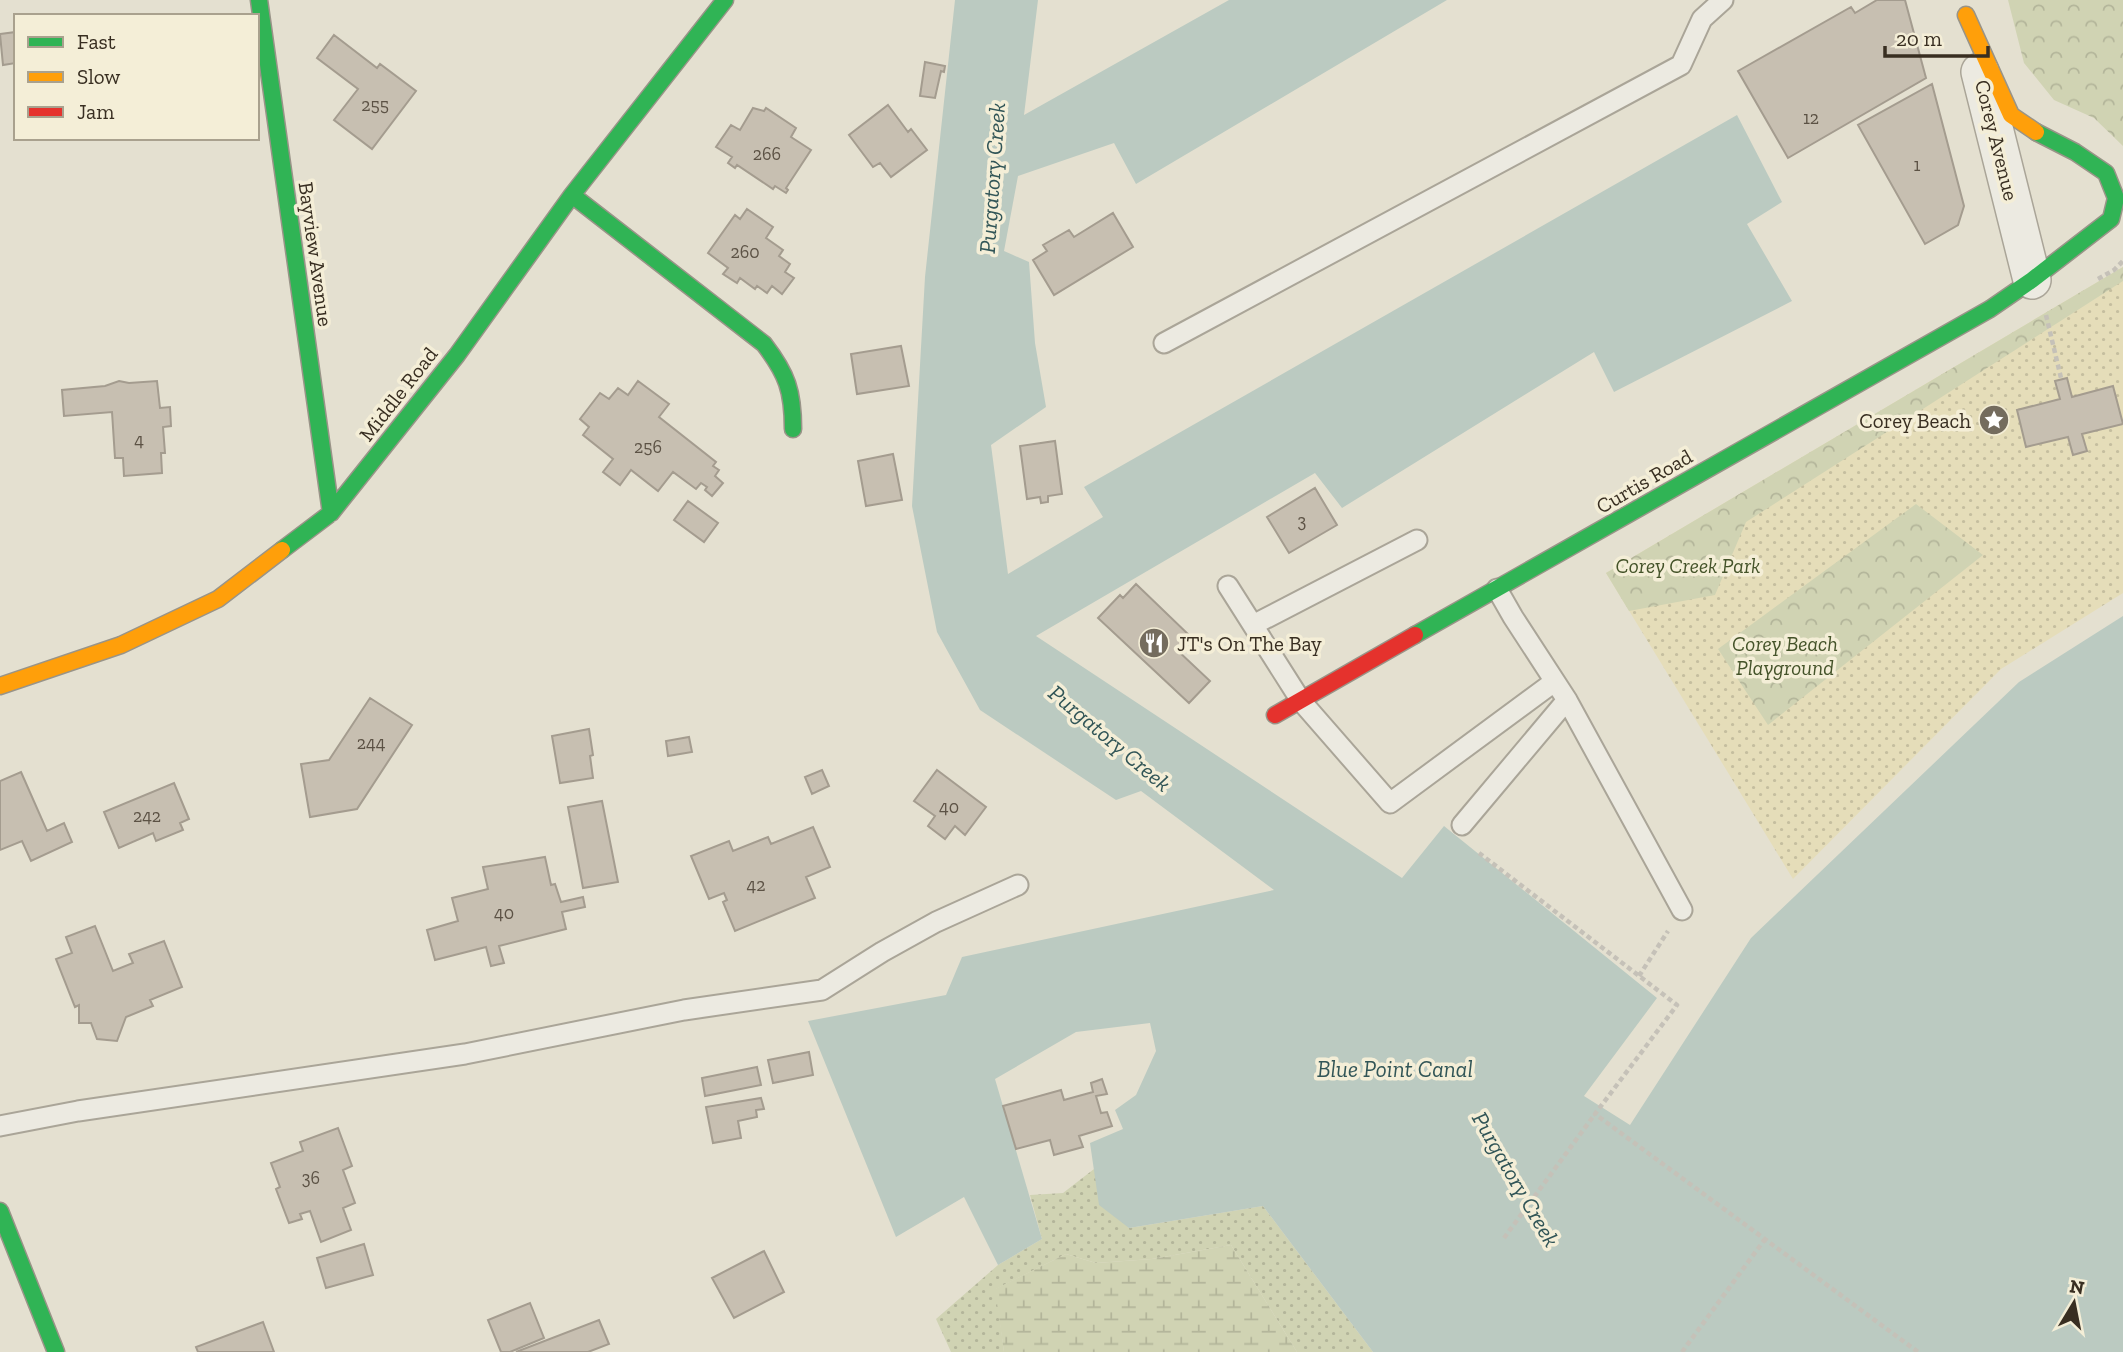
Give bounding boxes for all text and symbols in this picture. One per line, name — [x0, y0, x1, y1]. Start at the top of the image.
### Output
legend — [14, 14, 259, 140]
scale bar — [1885, 14, 1988, 58]
text: 20 m — [1896, 26, 1942, 51]
text: Fast — [77, 29, 116, 54]
text: Slow — [77, 64, 120, 89]
street label: Corey Avenue — [1970, 77, 2024, 203]
house number: 255 — [361, 94, 389, 116]
text: Jam — [77, 99, 114, 124]
water label: Purgatory Creek — [973, 101, 1011, 255]
house number: 12 — [1803, 107, 1819, 129]
house number: 266 — [753, 143, 781, 165]
house number: 1 — [1914, 154, 1921, 176]
street label: Bayview Avenue — [293, 180, 339, 328]
house number: 260 — [730, 241, 760, 263]
street label: Middle Road — [353, 341, 443, 446]
place icon: Corey Beach — [1977, 403, 2011, 437]
place label: Corey Beach — [1859, 408, 1971, 433]
house number: 4 — [134, 429, 144, 451]
house number: 256 — [634, 436, 662, 458]
street label: Curtis Road — [1591, 443, 1697, 519]
house number: 3 — [1298, 510, 1307, 532]
park label: Corey Creek Park — [1616, 553, 1760, 578]
restaurant icon: JT's On The Bay — [1137, 626, 1171, 660]
place label: JT's On The Bay — [1177, 631, 1322, 656]
park label: Corey Beach Playground — [1732, 631, 1838, 680]
water label: Purgatory Creek — [1043, 679, 1177, 797]
house number: 244 — [357, 732, 386, 754]
house number: 40 — [939, 796, 959, 818]
house number: 242 — [133, 805, 161, 827]
house number: 42 — [747, 874, 765, 896]
house number: 40 — [494, 902, 514, 924]
water label: Blue Point Canal — [1317, 1055, 1473, 1083]
water label: Purgatory Creek — [1466, 1106, 1566, 1252]
house number: 36 — [302, 1167, 320, 1189]
north arrow — [2039, 1268, 2109, 1338]
text: N — [2068, 1274, 2086, 1299]

